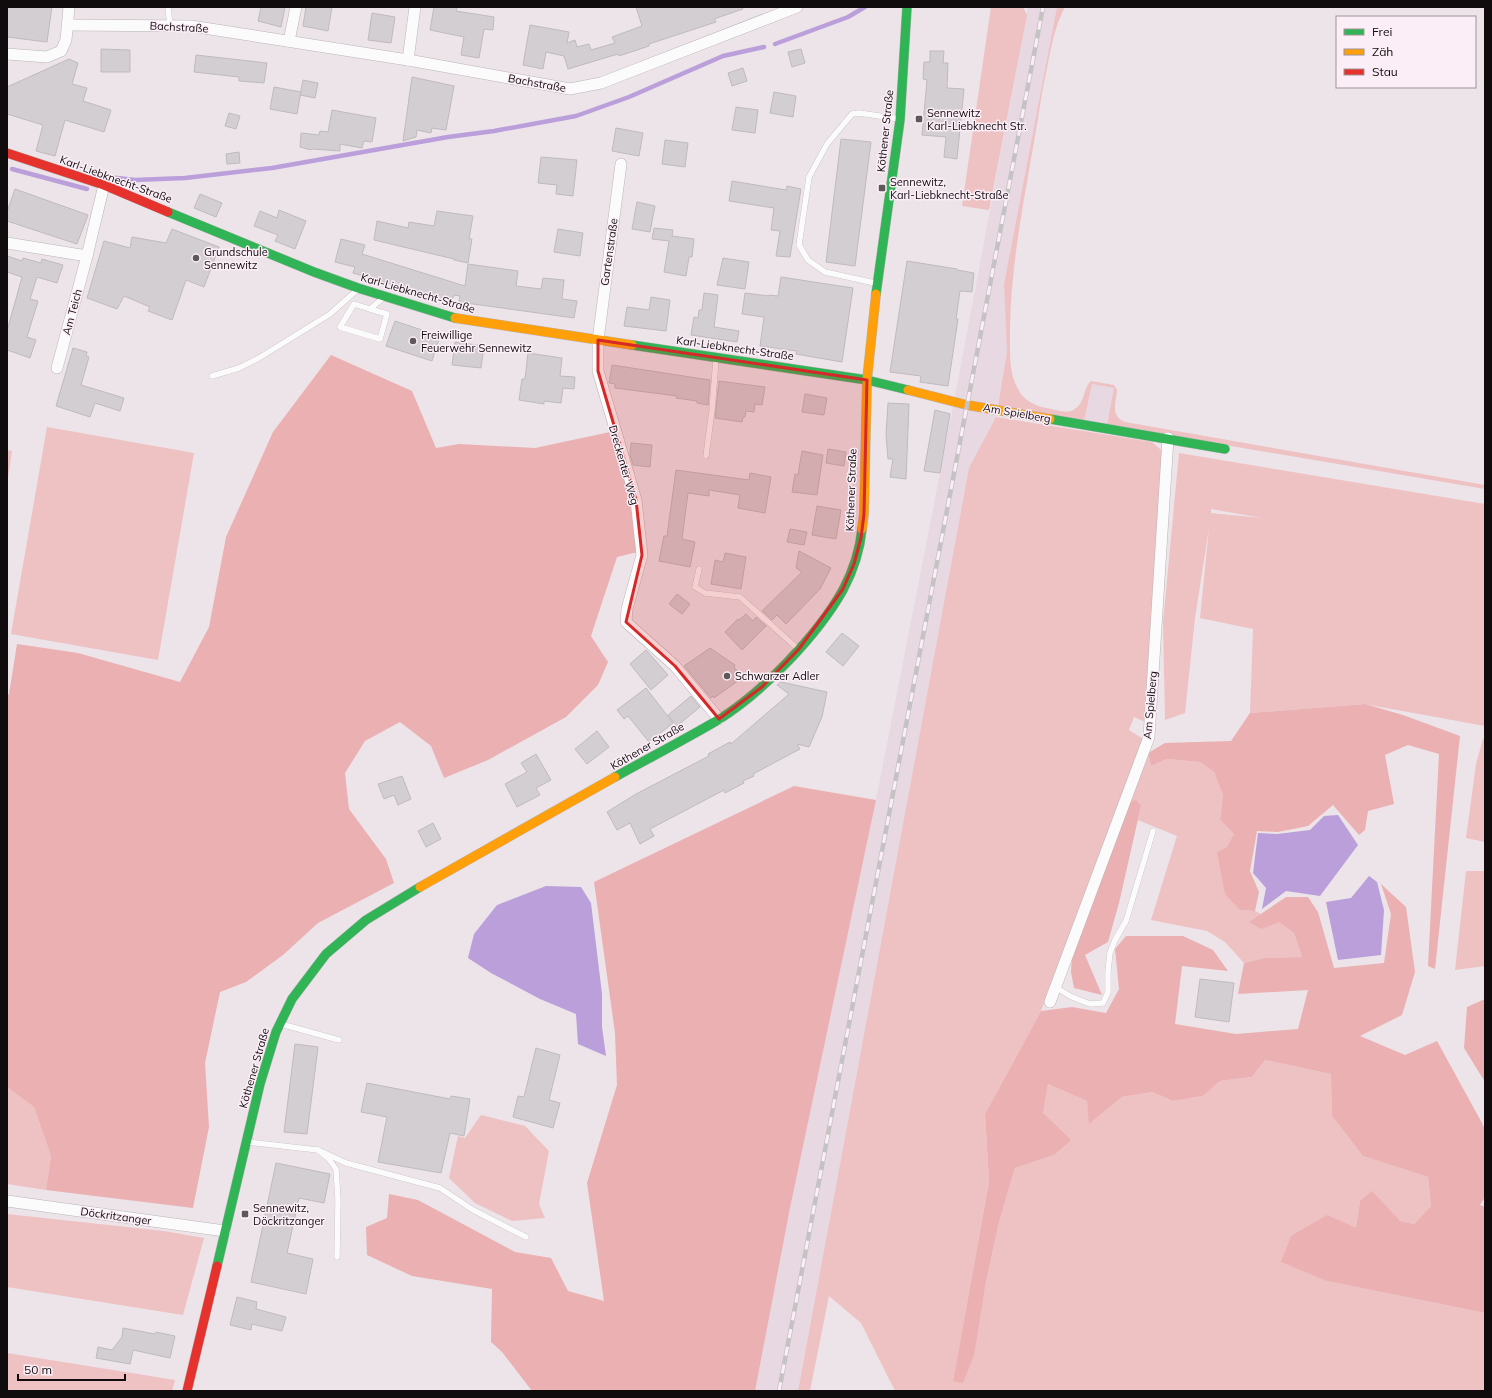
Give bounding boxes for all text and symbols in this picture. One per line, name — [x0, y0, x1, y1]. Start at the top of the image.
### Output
legend — [1336, 16, 1476, 88]
street label: Bachstraße — [149, 18, 209, 36]
text: Frei — [1372, 24, 1392, 39]
text: Zäh — [1372, 44, 1393, 59]
text: Stau — [1372, 64, 1398, 79]
street label: Bachstraße — [507, 71, 567, 95]
street label: Köthener Straße — [874, 89, 896, 173]
place label: Sennewitz Karl-Liebknecht Str. — [927, 106, 1027, 133]
marker: Sennewitz Karl-Liebknecht Str. — [914, 114, 924, 124]
street label: Karl-Liebknecht-Straße — [58, 152, 174, 206]
place label: Sennewitz, Karl-Liebknecht-Straße — [890, 175, 1008, 202]
marker: Sennewitz, Karl-Liebknecht-Straße — [877, 183, 887, 193]
street label: Gartenstraße — [597, 217, 621, 287]
place label: Grundschule Sennewitz — [204, 245, 268, 272]
marker: Grundschule Sennewitz — [191, 253, 201, 263]
street label: Karl-Liebknecht-Straße — [359, 270, 477, 316]
street label: Am Teich — [59, 288, 85, 336]
place label: Freiwillige Feuerwehr Sennewitz — [421, 328, 532, 355]
street label: Karl-Liebknecht-Straße — [675, 333, 795, 363]
marker: Freiwillige Feuerwehr Sennewitz — [408, 336, 418, 346]
street label: Am Spielberg — [982, 400, 1052, 426]
street label: Dreckenter Weg — [606, 423, 642, 507]
street label: Köthener Straße — [843, 448, 859, 532]
place label: Schwarzer Adler — [735, 669, 819, 683]
street label: Am Spielberg — [1140, 670, 1160, 740]
marker: Schwarzer Adler — [722, 671, 732, 681]
street label: Köthener Straße — [608, 719, 686, 773]
street label: Köthener Straße — [236, 1026, 272, 1110]
place label: Sennewitz, Döckritzanger — [253, 1201, 324, 1228]
street label: Döckritzanger — [80, 1204, 152, 1228]
marker: Sennewitz, Döckritzanger — [240, 1209, 250, 1219]
scale bar — [18, 1356, 125, 1382]
text: 50 m — [24, 1362, 52, 1377]

